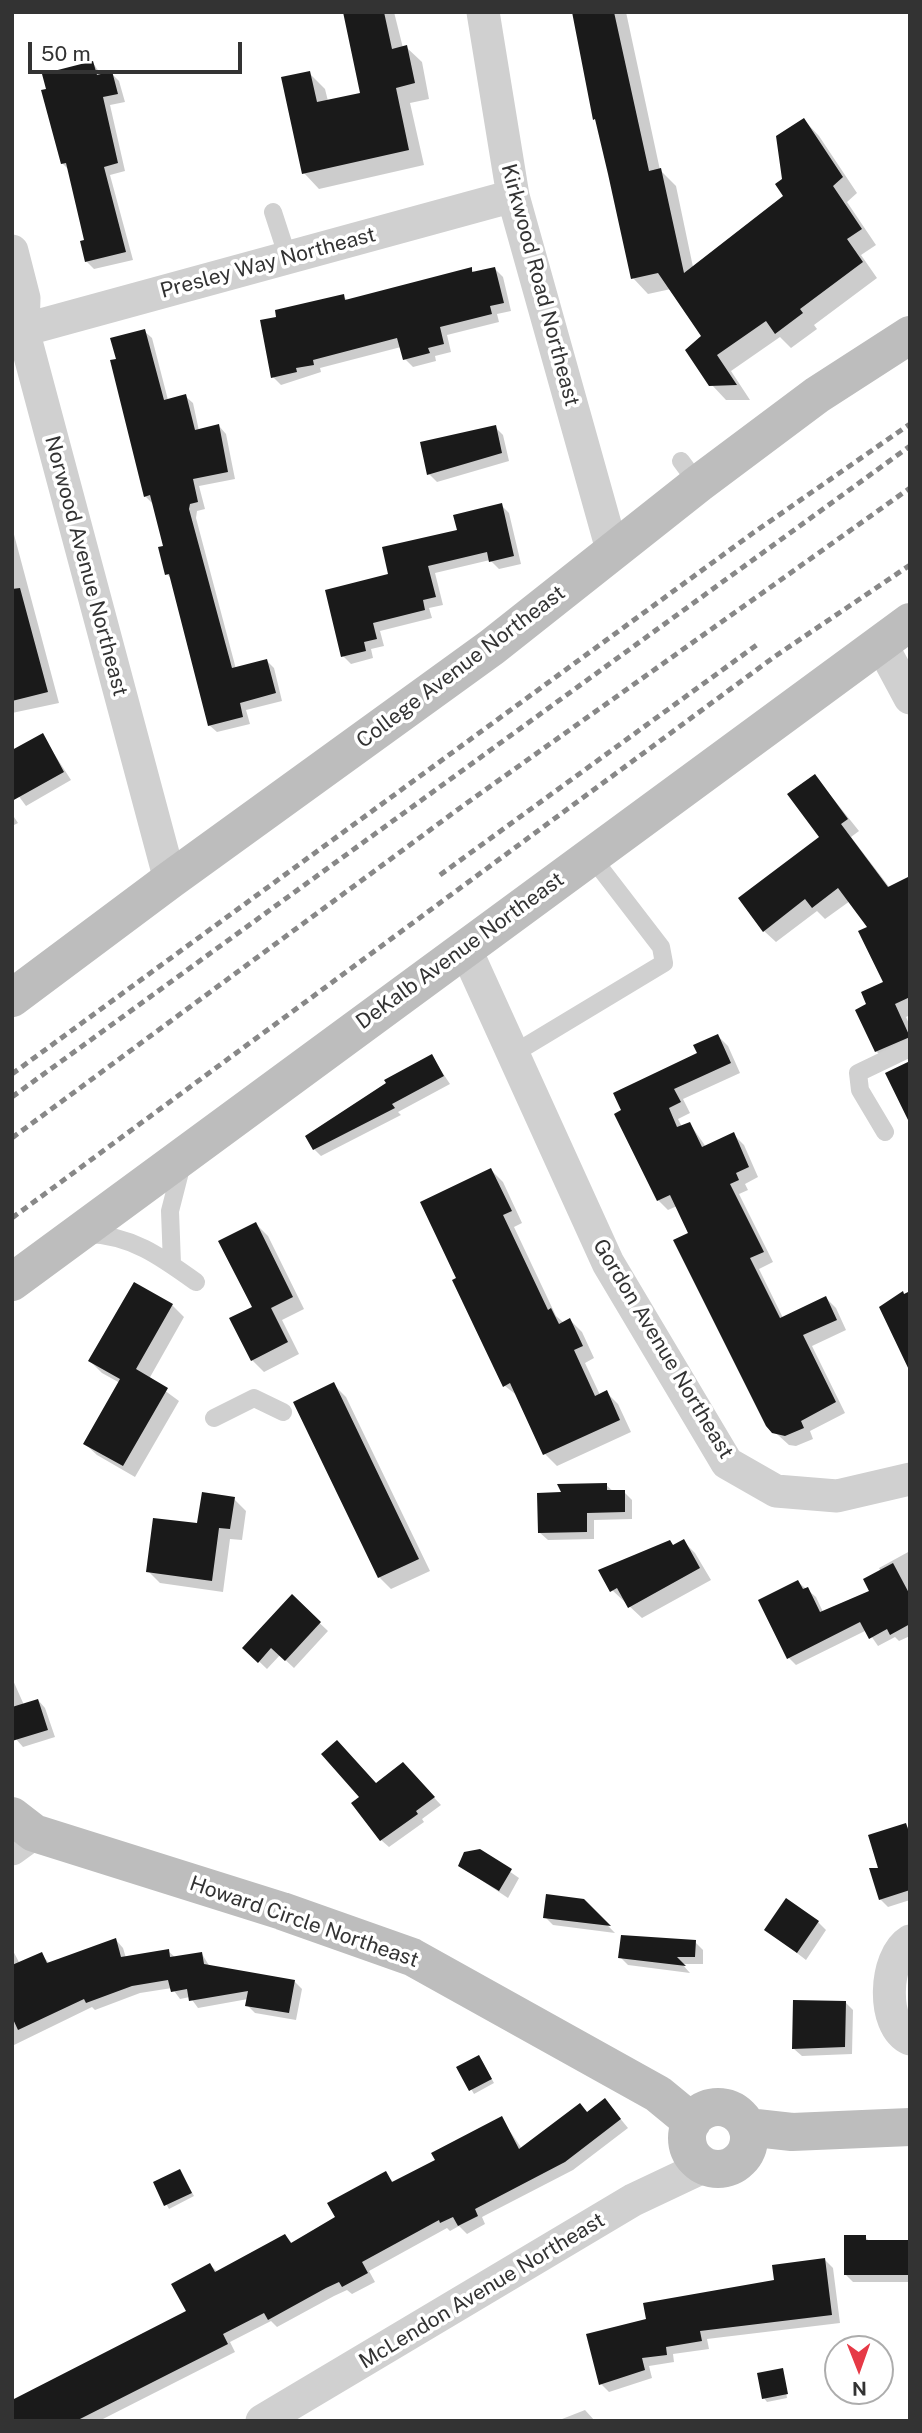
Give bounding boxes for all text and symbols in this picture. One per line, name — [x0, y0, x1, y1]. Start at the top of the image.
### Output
scale bar — [32, 28, 245, 72]
text: 50 m — [41, 41, 91, 66]
street label: Kirkwood Road Northeast — [495, 161, 585, 409]
street label: Presley Way Northeast — [157, 222, 379, 304]
street label: Norwood Avenue Northeast — [39, 433, 133, 699]
street label: College Avenue Northeast — [352, 580, 570, 754]
street label: DeKalb Avenue Northeast — [351, 867, 569, 1035]
street label: Gordon Avenue Northeast — [587, 1235, 739, 1463]
street label: Howard Circle Northeast — [186, 1871, 422, 1973]
street label: McLendon Avenue Northeast — [355, 2208, 609, 2374]
north arrow — [824, 2335, 894, 2405]
text: N — [852, 2378, 867, 2400]

